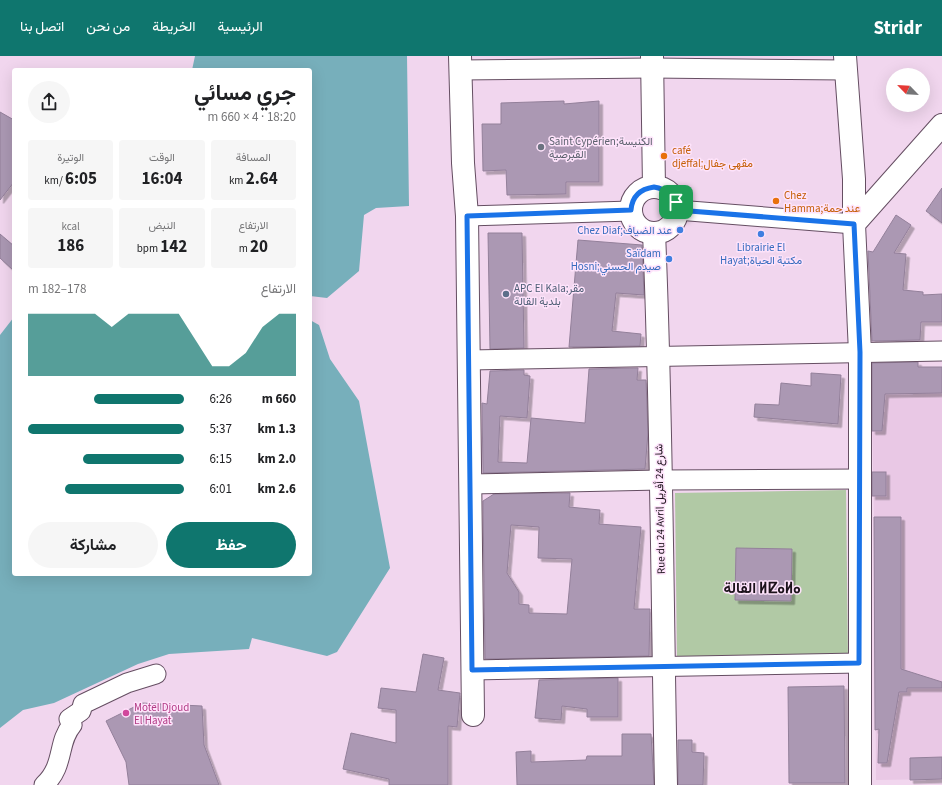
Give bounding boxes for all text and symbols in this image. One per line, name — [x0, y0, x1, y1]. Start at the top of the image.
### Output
text: Stridr — [873, 15, 922, 42]
text: اتصل بنا — [20, 17, 64, 37]
text: من نحن — [86, 17, 130, 37]
text: الخريطة — [152, 17, 196, 37]
text: الرئيسية — [218, 17, 263, 37]
north arrow — [886, 68, 930, 112]
map controls — [886, 68, 930, 112]
text: جري مسائي — [194, 77, 296, 109]
button: share — [28, 81, 70, 123]
text: 18:20 · 4 × 660 m — [208, 108, 296, 126]
place label: Saint Cypérien;الكنيسة القبرصية — [549, 134, 653, 162]
marker: Saint Cypérien;الكنيسة القبرصية — [536, 142, 546, 152]
place label: café djeffal;مقهى جفال — [672, 143, 753, 171]
text: الوتيرة — [57, 150, 84, 165]
text: الوقت — [149, 150, 175, 165]
text: المسافة — [236, 150, 271, 165]
marker: café djeffal;مقهى جفال — [659, 151, 669, 161]
text: 6:05 — [65, 167, 97, 191]
text: 16:04 — [142, 167, 183, 191]
text: 2.64 — [246, 167, 278, 191]
text: /km — [44, 173, 65, 188]
text: km — [229, 173, 246, 188]
pin — [659, 185, 693, 219]
place label: Chez Hamma;عند حمة — [784, 188, 860, 216]
icon: arrive — [665, 191, 687, 213]
marker: Chez Hamma;عند حمة — [771, 196, 781, 206]
text: النبض — [148, 218, 176, 233]
text: الارتفاع — [238, 218, 268, 233]
text: kcal — [61, 219, 80, 234]
place label: Chez Diaf;عند الضياف — [577, 223, 672, 238]
marker: Chez Diaf;عند الضياف — [675, 225, 685, 235]
marker: Librairie El Hayat;مكتبة الحياة — [756, 229, 766, 239]
text: 186 — [57, 234, 84, 258]
text: 142 — [160, 235, 187, 259]
text: 20 — [250, 235, 268, 259]
place label: Librairie El Hayat;مكتبة الحياة — [720, 240, 802, 268]
text: bpm — [137, 241, 160, 256]
text: m — [239, 241, 250, 256]
place label: Saïdam Hosni;صيدم الحسني — [571, 246, 661, 276]
marker: Saïdam Hosni;صيدم الحسني — [664, 254, 674, 264]
text: 178–182 m — [28, 280, 86, 298]
text: الارتفاع — [261, 280, 296, 298]
place label: APC El Kala;مقر بلدية القالة — [514, 281, 584, 309]
marker: APC El Kala;مقر بلدية القالة — [501, 289, 511, 299]
text: 6:26 — [209, 390, 232, 408]
text: 660 m — [262, 390, 296, 408]
text: 5:37 — [209, 420, 232, 438]
text: 1.3 km — [257, 420, 296, 438]
street label: Rue du 24 Avril شارع 24 أفريل — [651, 443, 669, 574]
text: 6:15 — [209, 450, 232, 468]
text: 2.0 km — [257, 450, 296, 468]
text: 6:01 — [209, 480, 232, 498]
text: 2.6 km — [257, 480, 296, 498]
button: مشاركة — [28, 522, 158, 568]
button: حفظ — [166, 522, 296, 568]
district label: القالة ⵍⵇⴰⵍⴰ — [724, 578, 800, 599]
place label: Motel Djoud El Hayat — [134, 700, 189, 728]
marker: Motel Djoud El Hayat — [121, 708, 131, 718]

